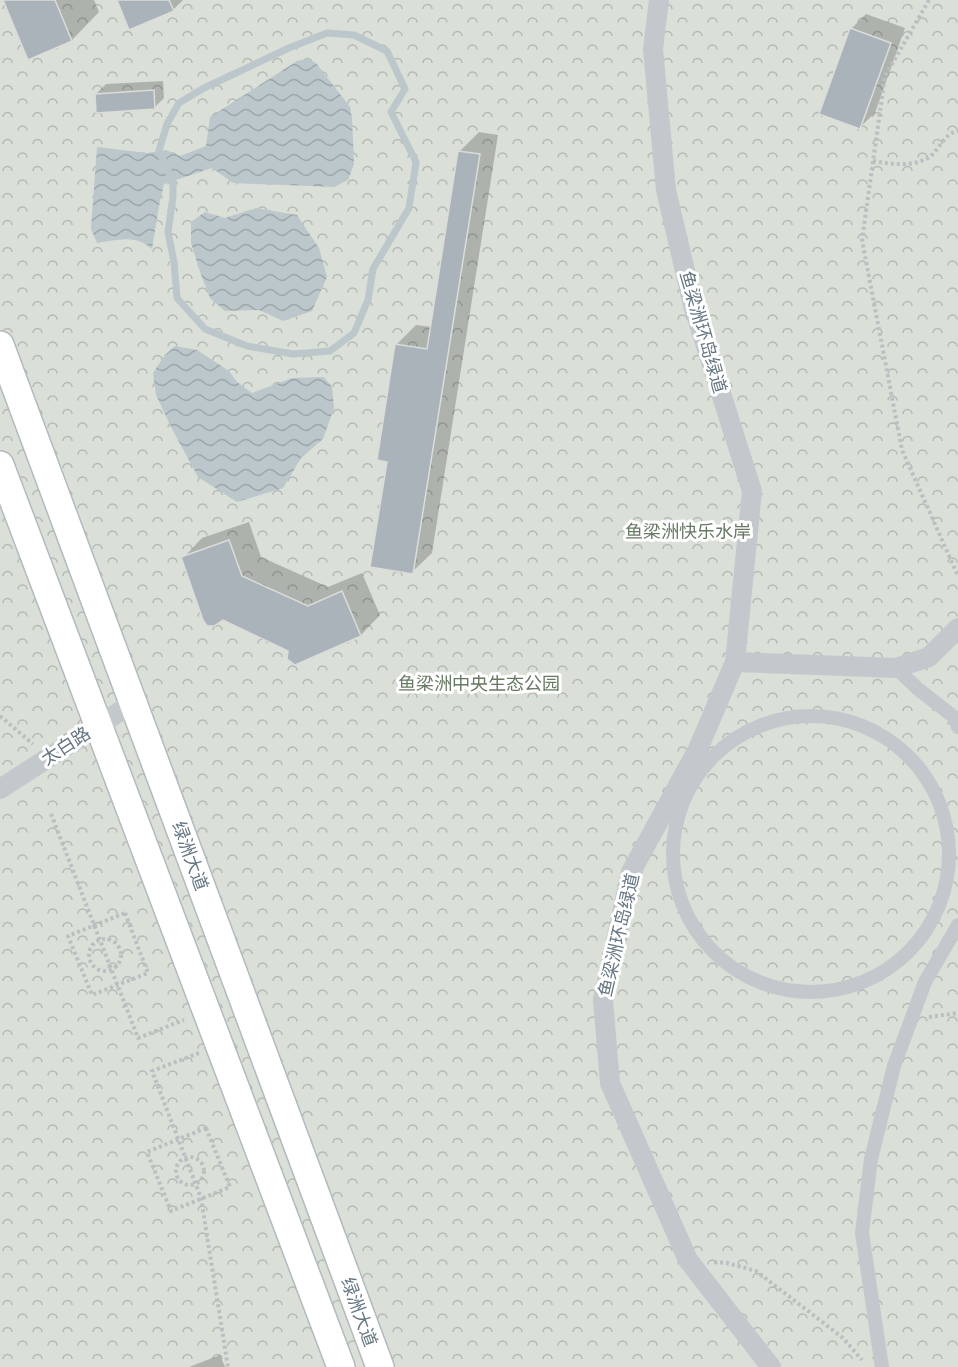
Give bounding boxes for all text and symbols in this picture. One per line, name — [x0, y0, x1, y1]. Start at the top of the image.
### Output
street label: 鱼梁洲环岛绿道 — [676, 269, 730, 395]
park label: 鱼梁洲快乐水岸 — [625, 522, 751, 542]
park label: 鱼梁洲中央生态公园 — [398, 674, 560, 694]
street label: 太白路 — [38, 723, 94, 769]
street label: 绿洲大道 — [168, 819, 212, 893]
street label: 鱼梁洲环岛绿道 — [595, 871, 643, 999]
street label: 绿洲大道 — [337, 1275, 381, 1349]

